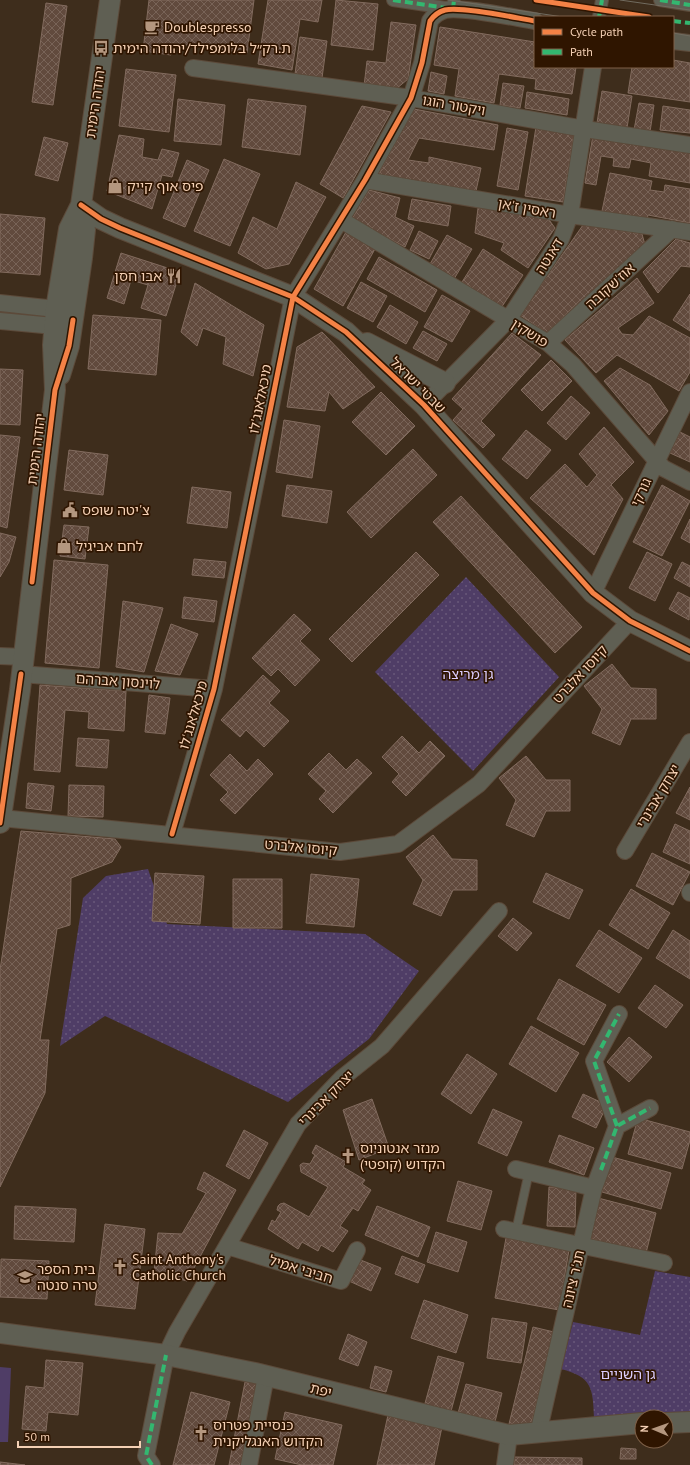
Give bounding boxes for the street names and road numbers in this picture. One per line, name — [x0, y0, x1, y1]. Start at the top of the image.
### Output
street label: יהודה הימית — [81, 65, 109, 139]
street label: ויקטור הוגו — [421, 91, 487, 119]
street label: ראסין ז'אן — [496, 194, 558, 222]
street label: דאנטה — [531, 234, 567, 277]
street label: אוז'שקובה — [581, 259, 639, 313]
street label: פושקין — [508, 315, 552, 351]
street label: שבטי ישראל — [386, 353, 450, 417]
street label: מיכאלאנג'לו — [244, 363, 276, 435]
street label: יהודה הימית — [23, 412, 49, 486]
street label: גורקי — [627, 475, 655, 509]
street label: קיוסו אלברט — [549, 641, 612, 707]
street label: לוינסון אברהם — [75, 669, 161, 693]
street label: מיכאלאנג'לו — [175, 679, 211, 751]
street label: יצחק אבינרי — [632, 761, 684, 831]
street label: קיוסו אלברט — [264, 835, 338, 859]
street label: יצחק אבינרי — [294, 1066, 358, 1130]
street label: תג'ר ציונה — [558, 1248, 588, 1310]
street label: חביבי אמיל — [267, 1251, 335, 1287]
street label: יפת — [308, 1379, 334, 1401]

